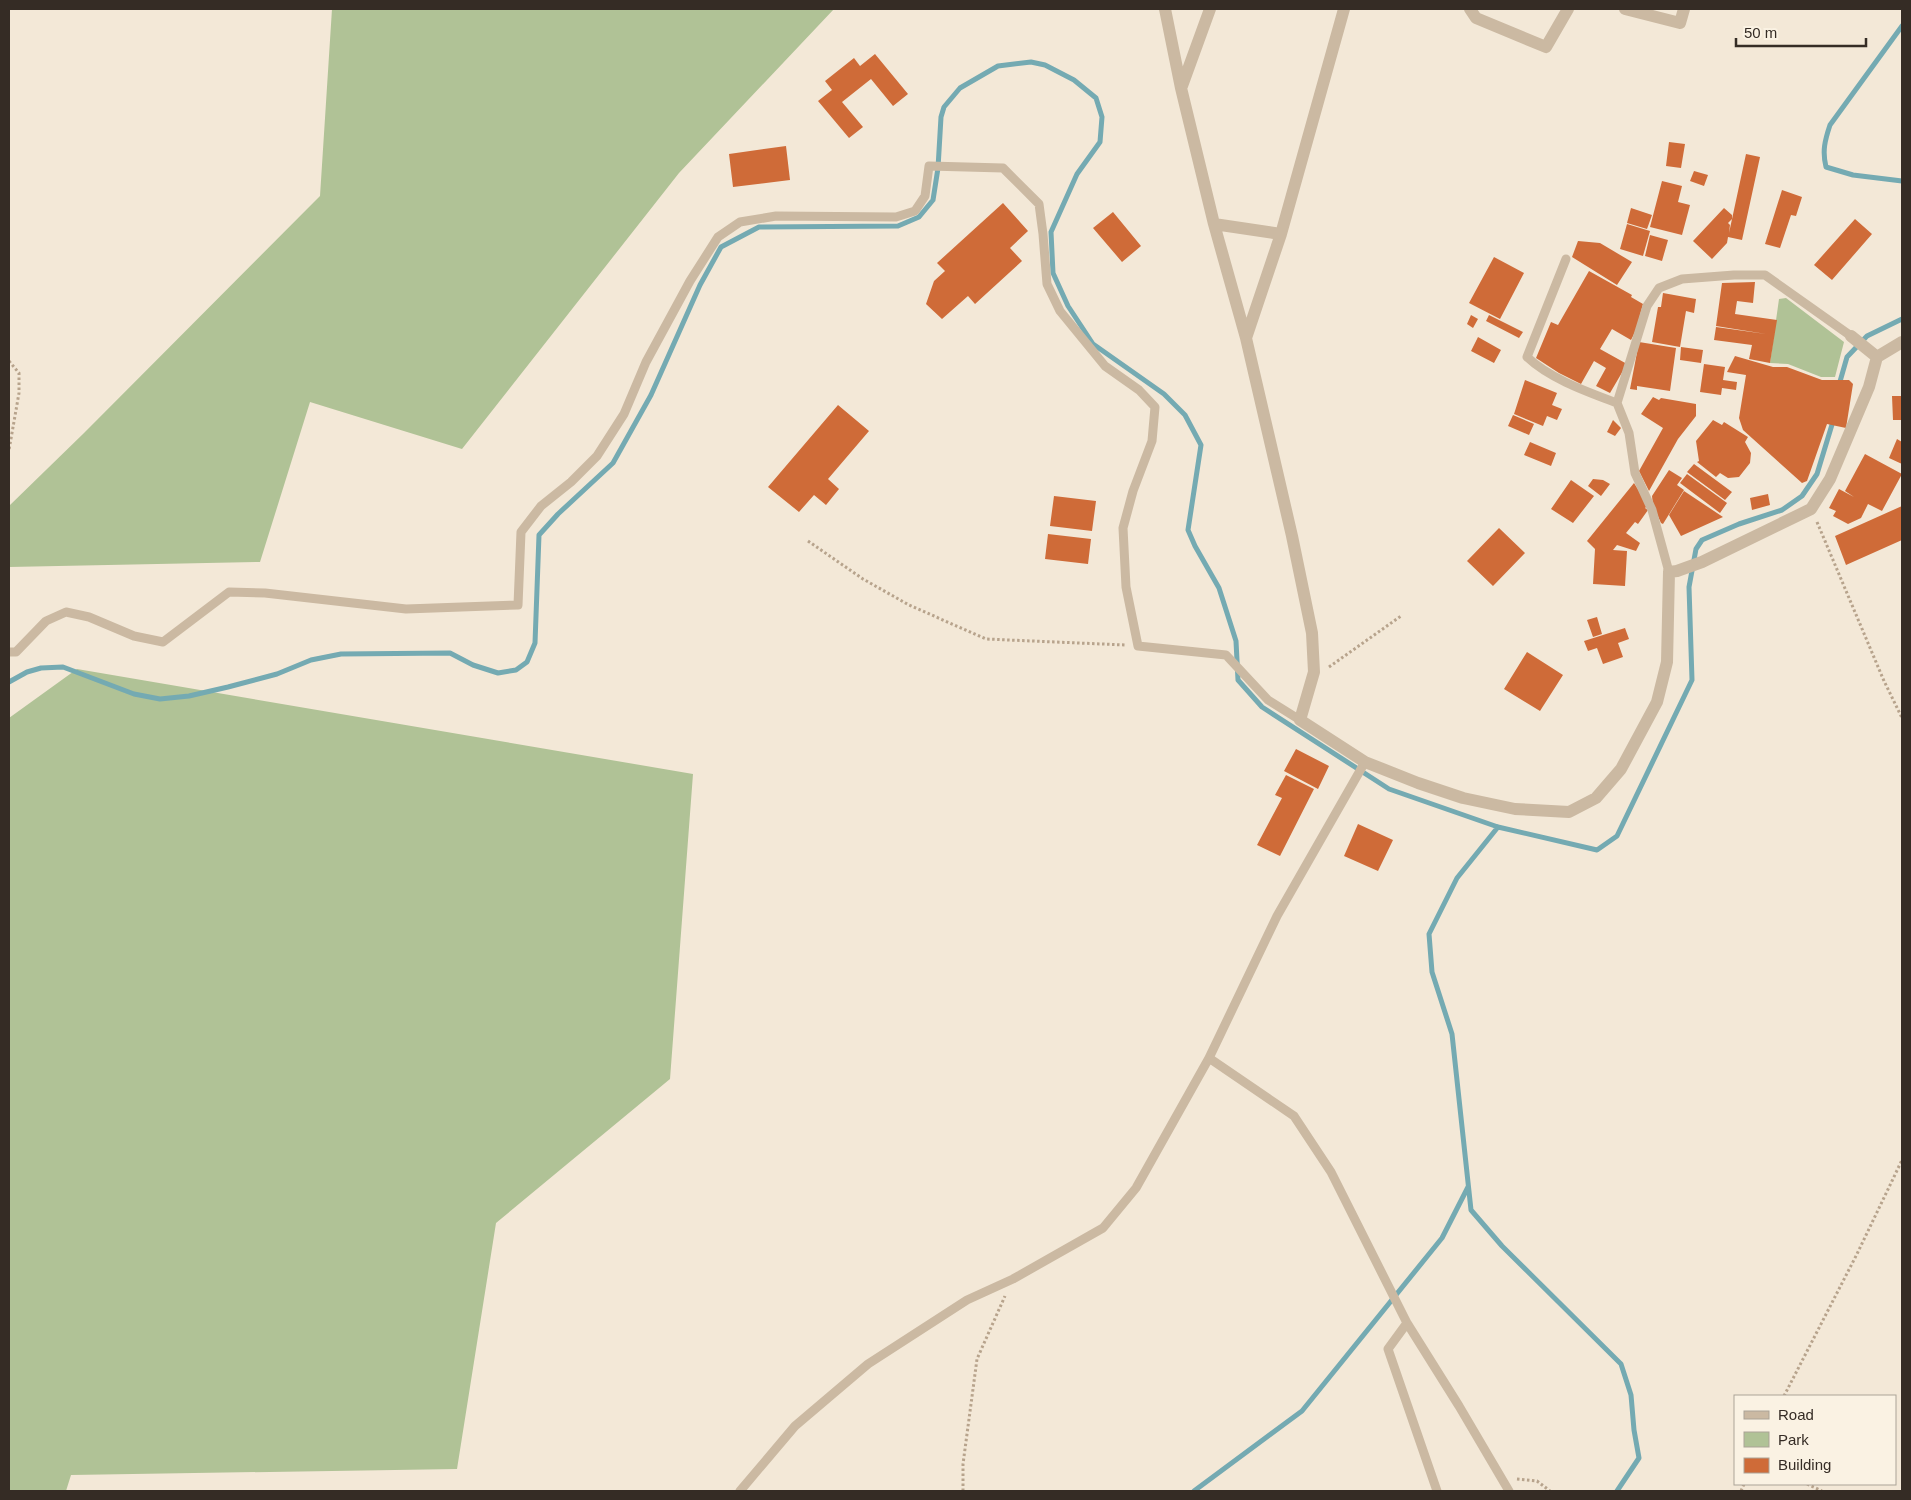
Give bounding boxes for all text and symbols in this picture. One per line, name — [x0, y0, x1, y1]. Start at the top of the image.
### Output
scale bar — [1736, 15, 1866, 47]
text: 50 m — [1744, 24, 1777, 41]
legend — [1734, 1395, 1896, 1485]
text: Road — [1778, 1406, 1814, 1423]
text: Park — [1778, 1431, 1809, 1448]
text: Building — [1778, 1456, 1831, 1473]

